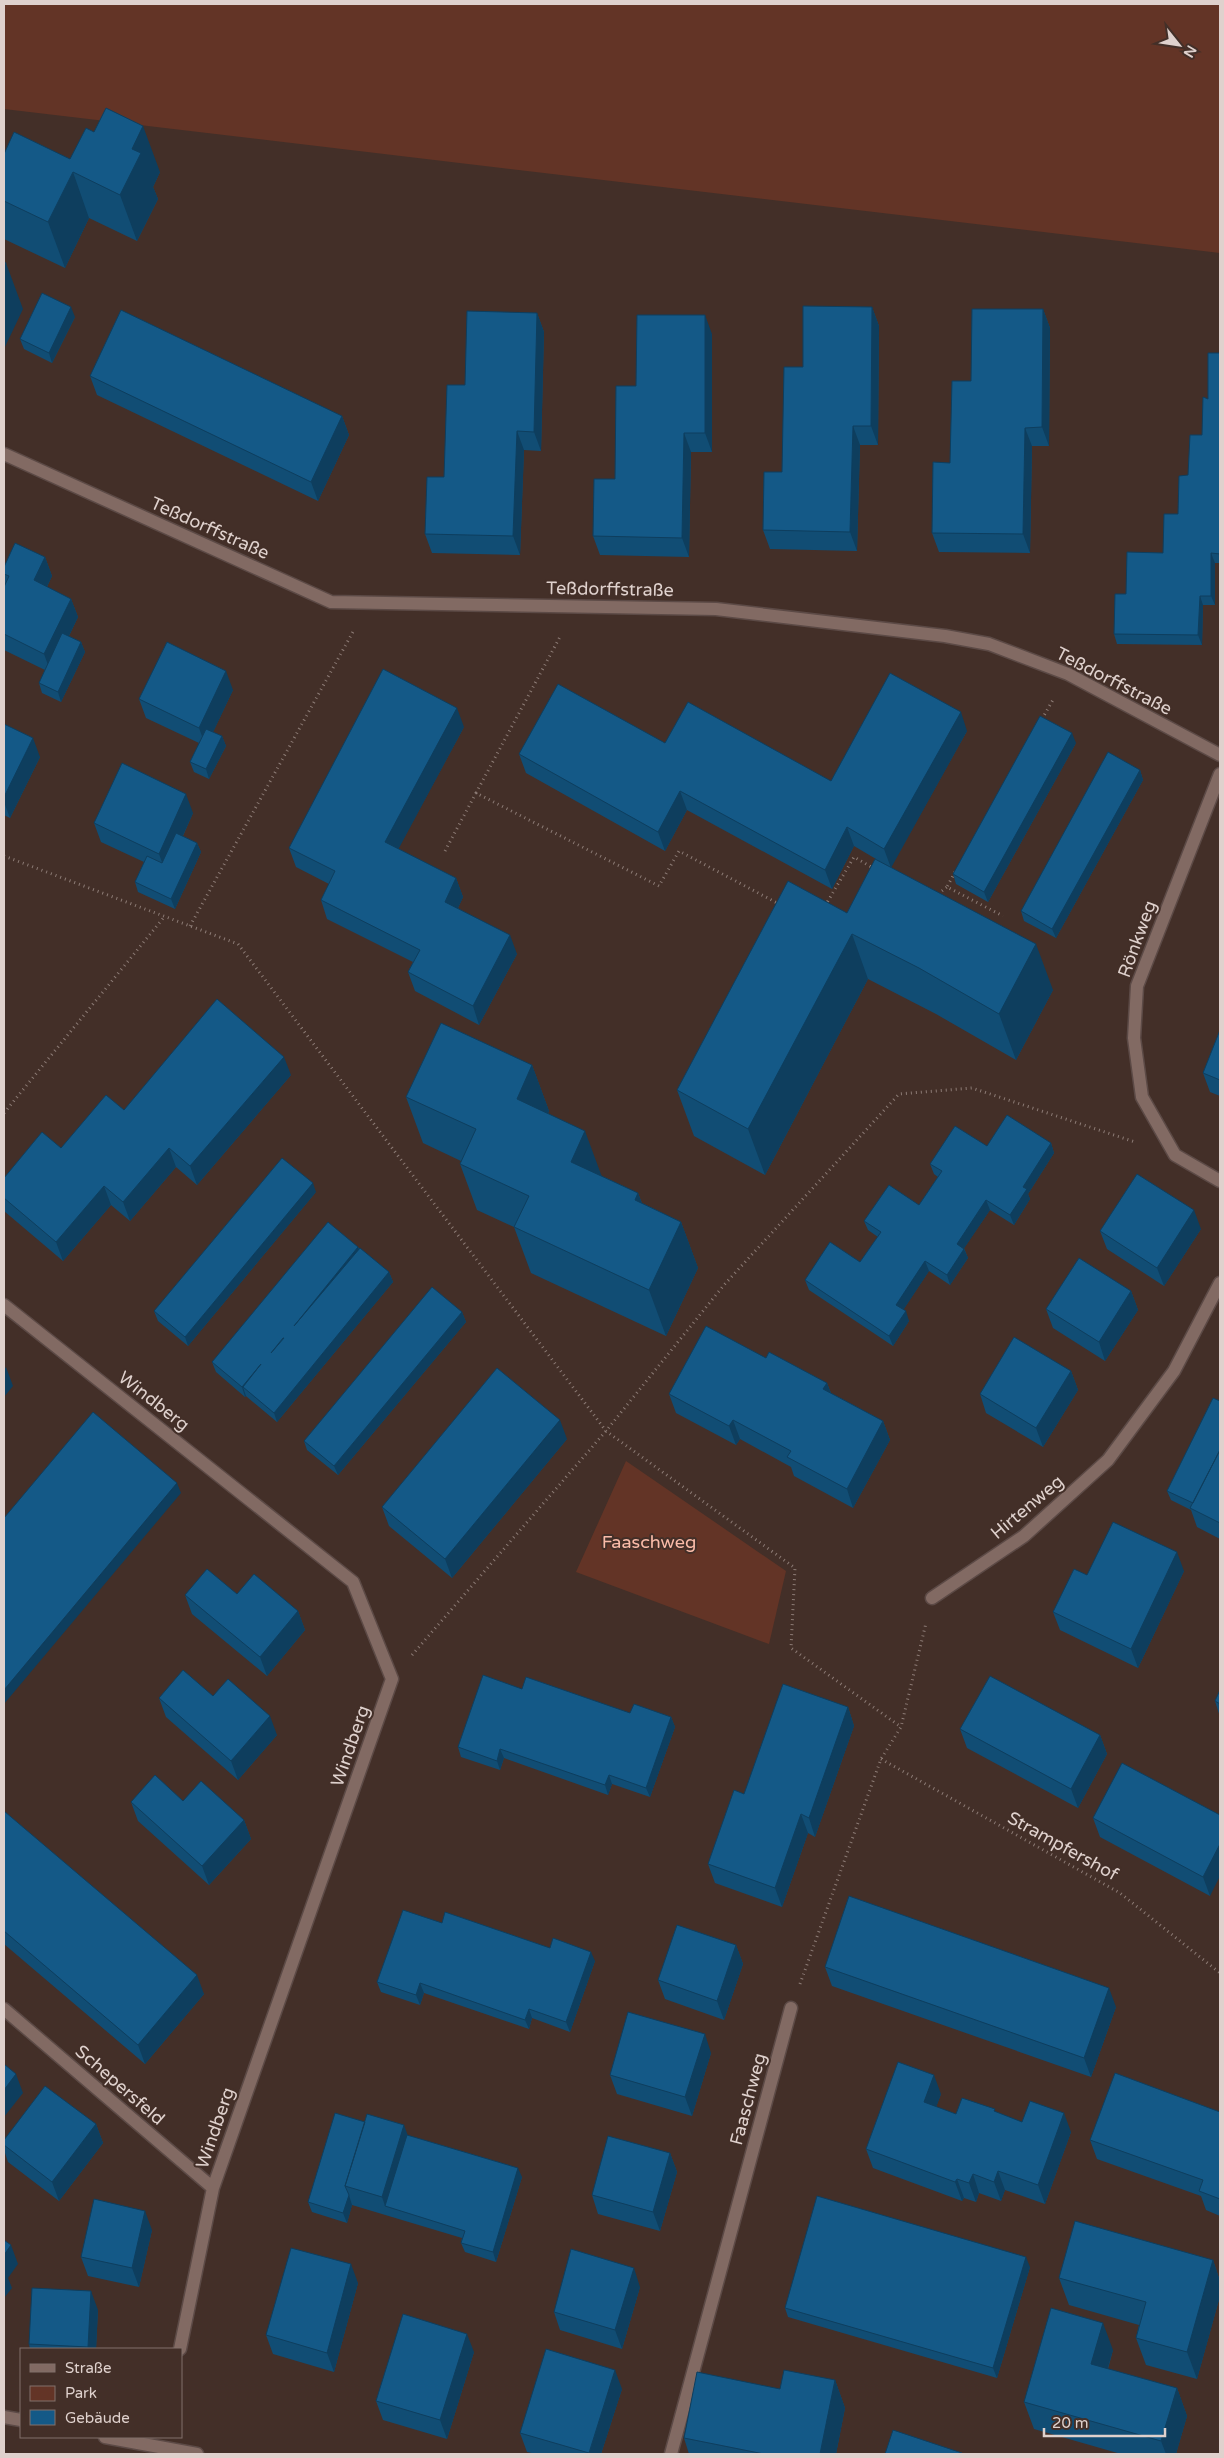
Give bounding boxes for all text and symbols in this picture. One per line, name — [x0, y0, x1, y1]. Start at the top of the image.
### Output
north arrow — [1154, 20, 1204, 70]
text: N — [1180, 42, 1200, 60]
street label: Teßdorffstraße — [147, 492, 273, 564]
street label: Teßdorffstraße — [546, 577, 674, 601]
street label: Teßdorffstraße — [1052, 642, 1176, 720]
street label: Rönkweg — [1113, 898, 1161, 980]
street label: Windberg — [114, 1366, 194, 1436]
street label: Hirtenweg — [986, 1470, 1068, 1544]
park label: Faaschweg — [602, 1531, 696, 1553]
street label: Windberg — [326, 1703, 374, 1789]
street label: Strampfershof — [1004, 1807, 1122, 1886]
street label: Schepersfeld — [71, 2040, 169, 2130]
street label: Faaschweg — [725, 2050, 771, 2148]
street label: Windberg — [191, 2085, 239, 2171]
legend — [20, 2348, 182, 2438]
text: Straße — [65, 2359, 111, 2377]
text: Park — [65, 2384, 97, 2402]
scale bar — [1044, 2406, 1165, 2438]
text: Gebäude — [65, 2409, 130, 2427]
text: 20 m — [1052, 2414, 1089, 2432]

